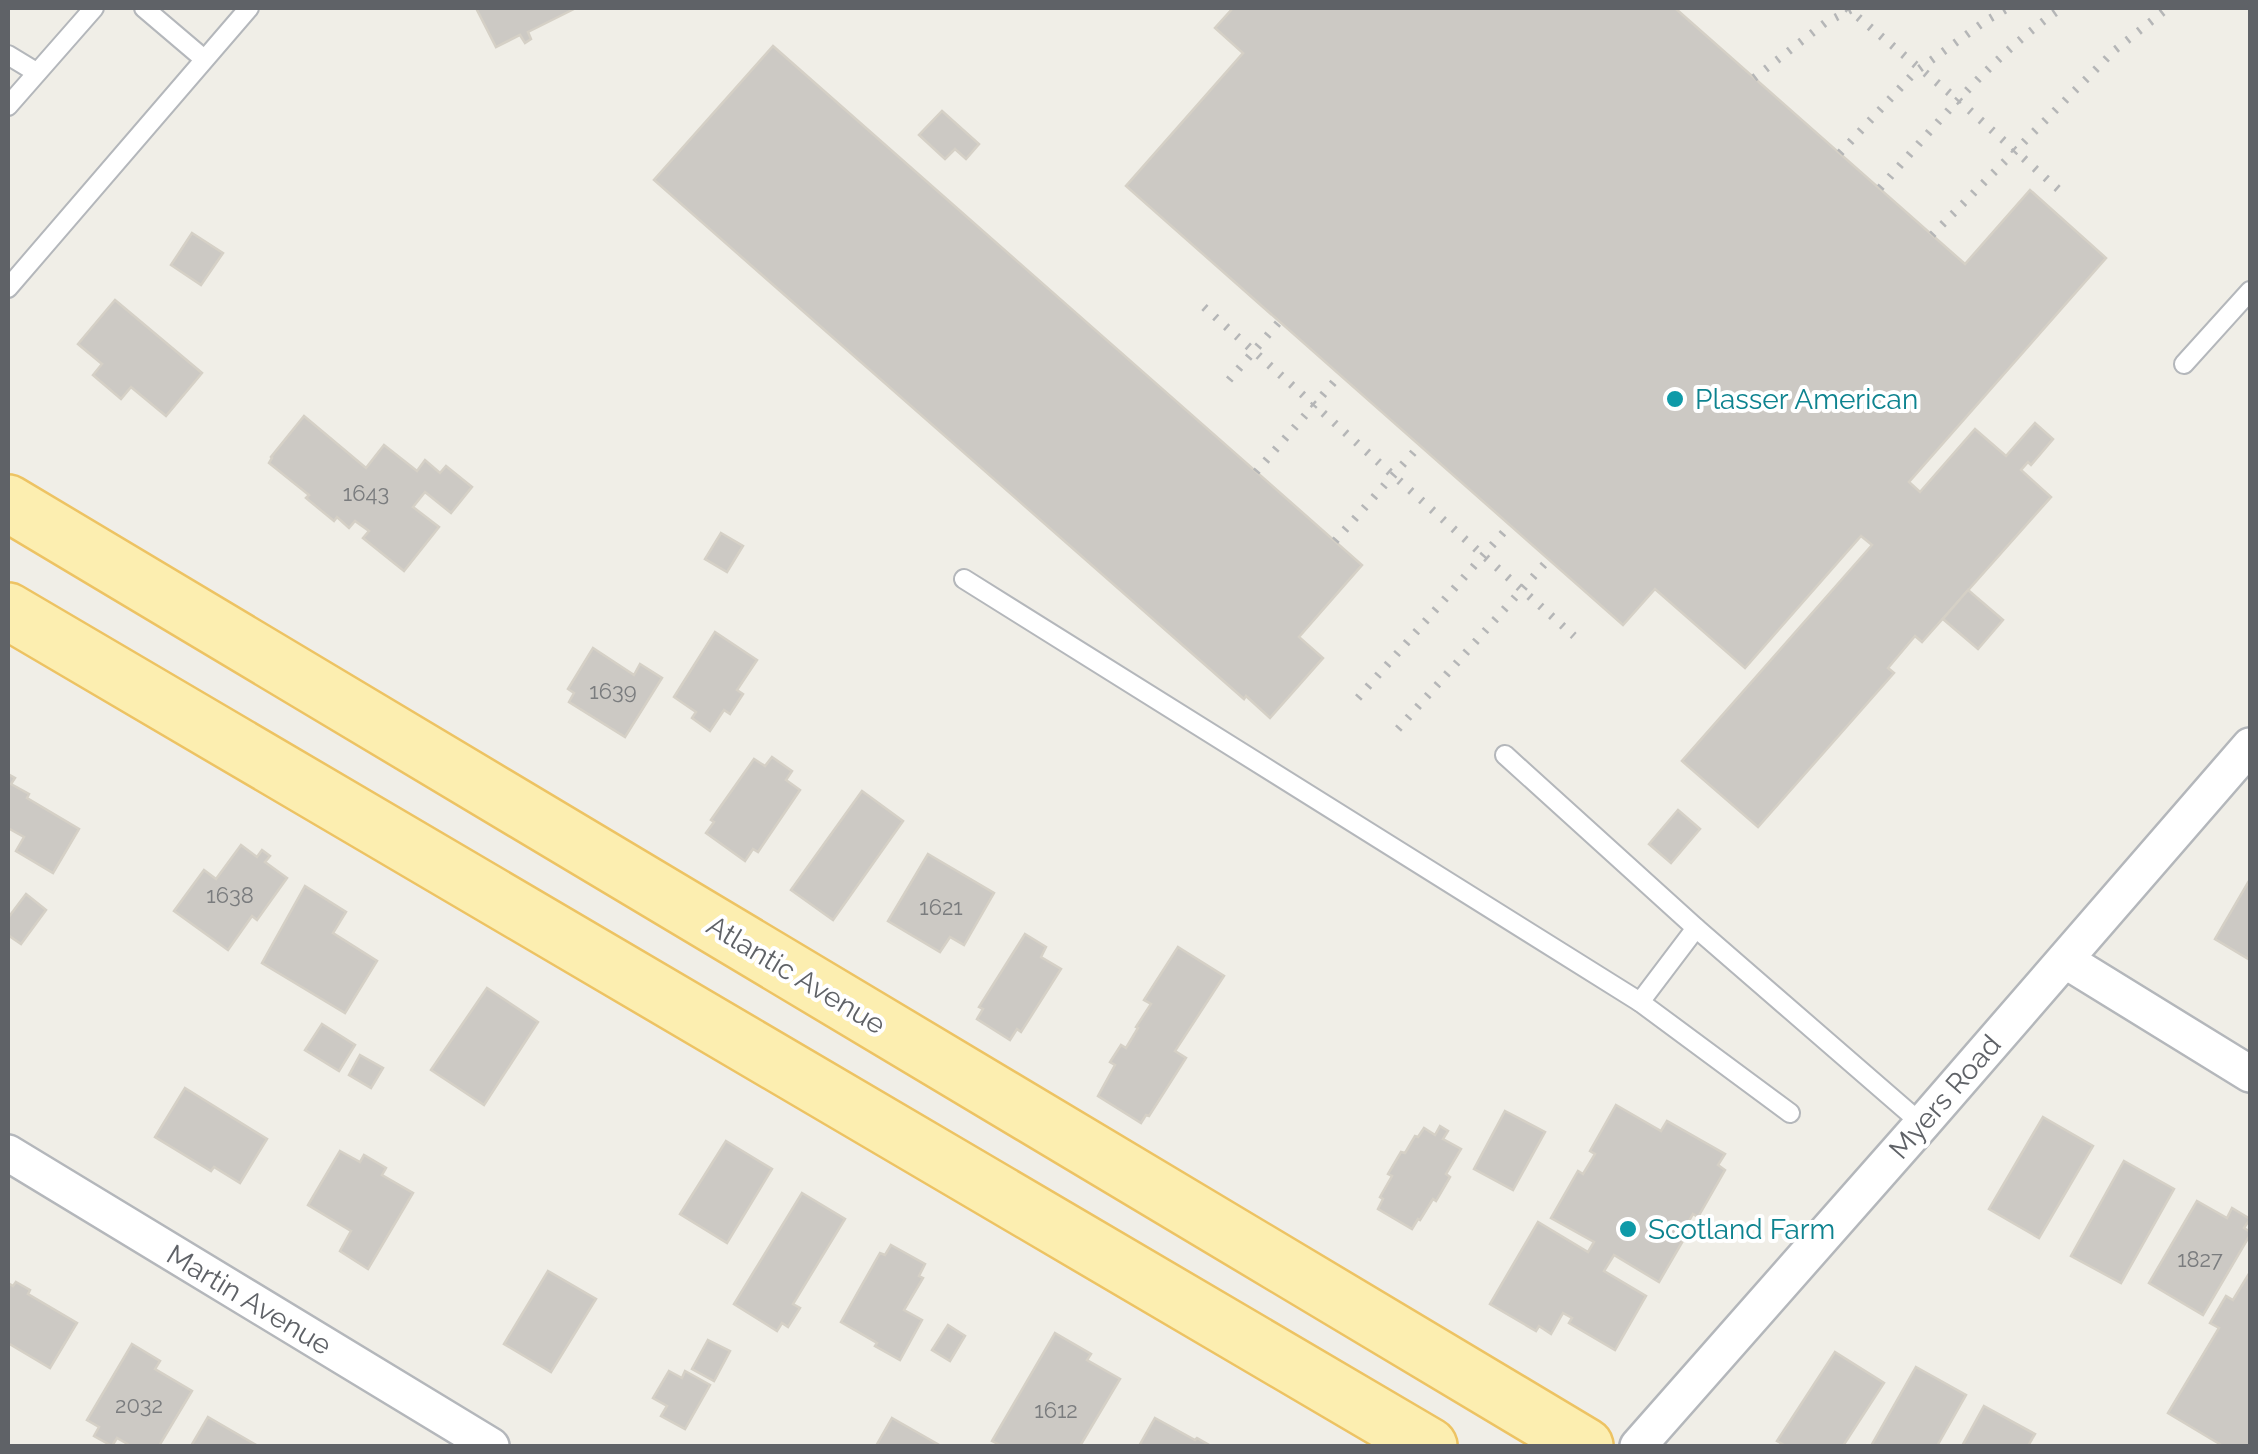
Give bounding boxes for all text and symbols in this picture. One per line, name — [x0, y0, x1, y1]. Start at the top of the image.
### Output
place label: Plasser American — [1695, 383, 1918, 416]
marker: Plasser American — [1664, 388, 1686, 410]
house number: 1643 — [343, 480, 389, 506]
house number: 1639 — [589, 678, 637, 704]
house number: 1638 — [206, 882, 254, 908]
house number: 1621 — [919, 894, 963, 920]
street label: Atlantic Avenue — [701, 909, 891, 1041]
street label: Myers Road — [1882, 1028, 2008, 1166]
place label: Scotland Farm — [1648, 1213, 1835, 1246]
marker: Scotland Farm — [1617, 1218, 1639, 1240]
street label: Martin Avenue — [161, 1238, 337, 1362]
house number: 1827 — [2177, 1246, 2223, 1272]
house number: 2032 — [115, 1392, 163, 1418]
house number: 1612 — [1034, 1397, 1078, 1423]

